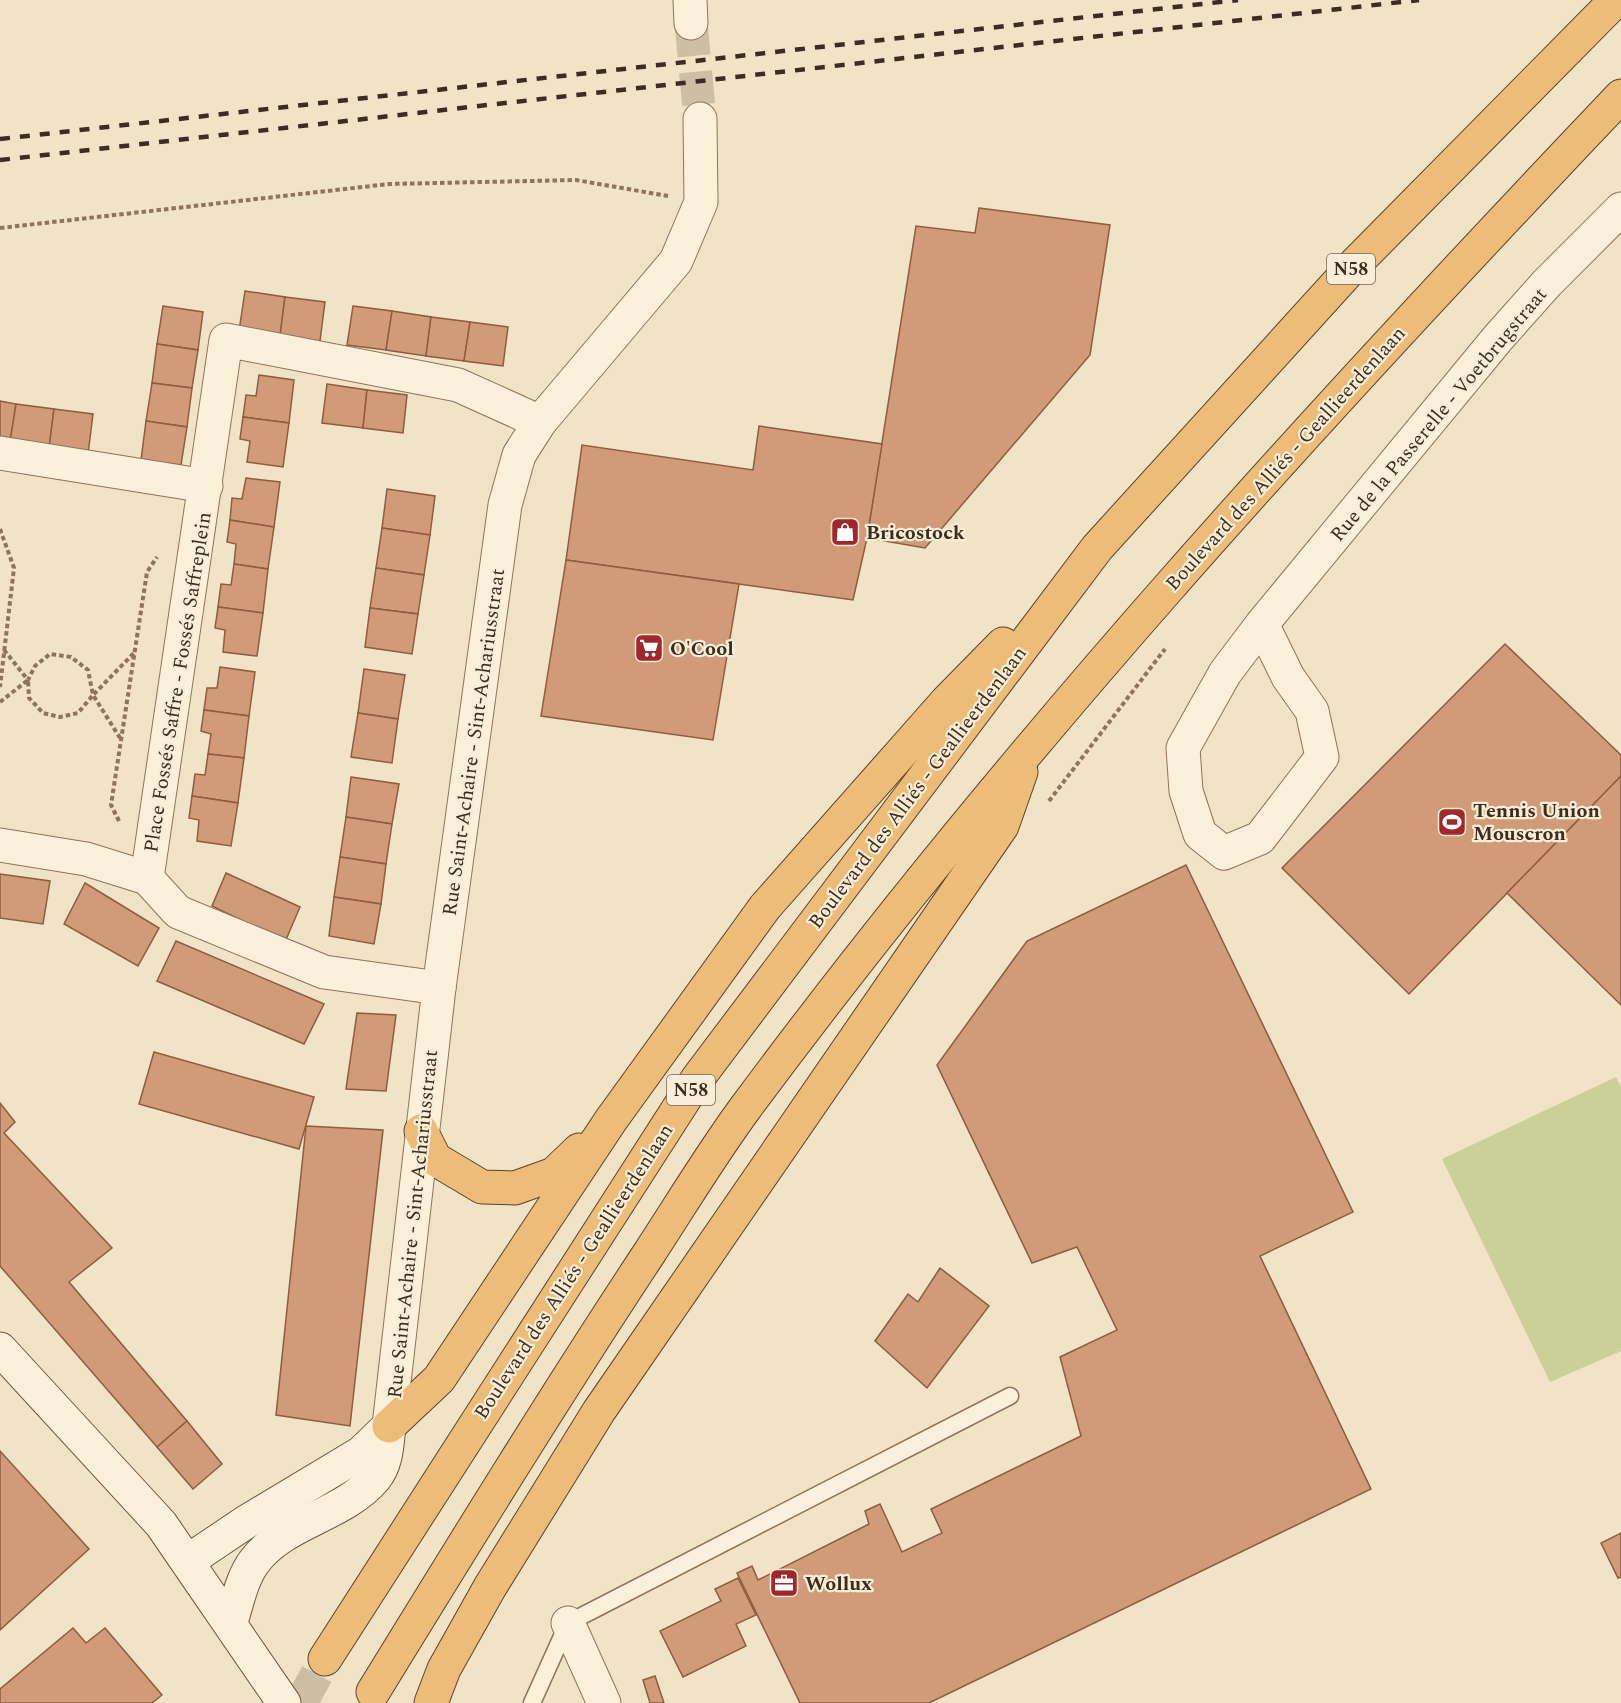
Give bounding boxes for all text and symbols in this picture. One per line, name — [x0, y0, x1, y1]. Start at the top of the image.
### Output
road number: N58 — [1327, 254, 1375, 284]
street label: Rue de la Passerelle - Voetbrugstraat — [1323, 281, 1554, 548]
street label: Boulevard des Alliés - Geallieerdenlaan — [1158, 320, 1413, 598]
street label: Place Fossés Saffre - Fossés Saffreplein — [136, 510, 220, 855]
shop icon: Bricostock — [829, 516, 861, 548]
place label: Bricostock — [866, 518, 965, 548]
street label: Rue Saint-Achaire - Sint-Achariusstraat — [435, 567, 513, 918]
supermarket icon: O'Cool — [633, 632, 665, 664]
place label: O'Cool — [670, 634, 734, 664]
street label: Boulevard des Alliés - Geallieerdenlaan — [801, 640, 1034, 935]
place label: Tennis Union Mouscron — [1473, 796, 1600, 849]
sports icon: Tennis Union Mouscron — [1436, 806, 1468, 838]
street label: Rue Saint-Achaire - Sint-Achariusstraat — [380, 1048, 446, 1400]
road number: N58 — [667, 1075, 715, 1105]
street label: Boulevard des Alliés - Geallieerdenlaan — [467, 1118, 681, 1425]
office icon: Wollux — [768, 1567, 800, 1599]
place label: Wollux — [805, 1569, 872, 1599]

